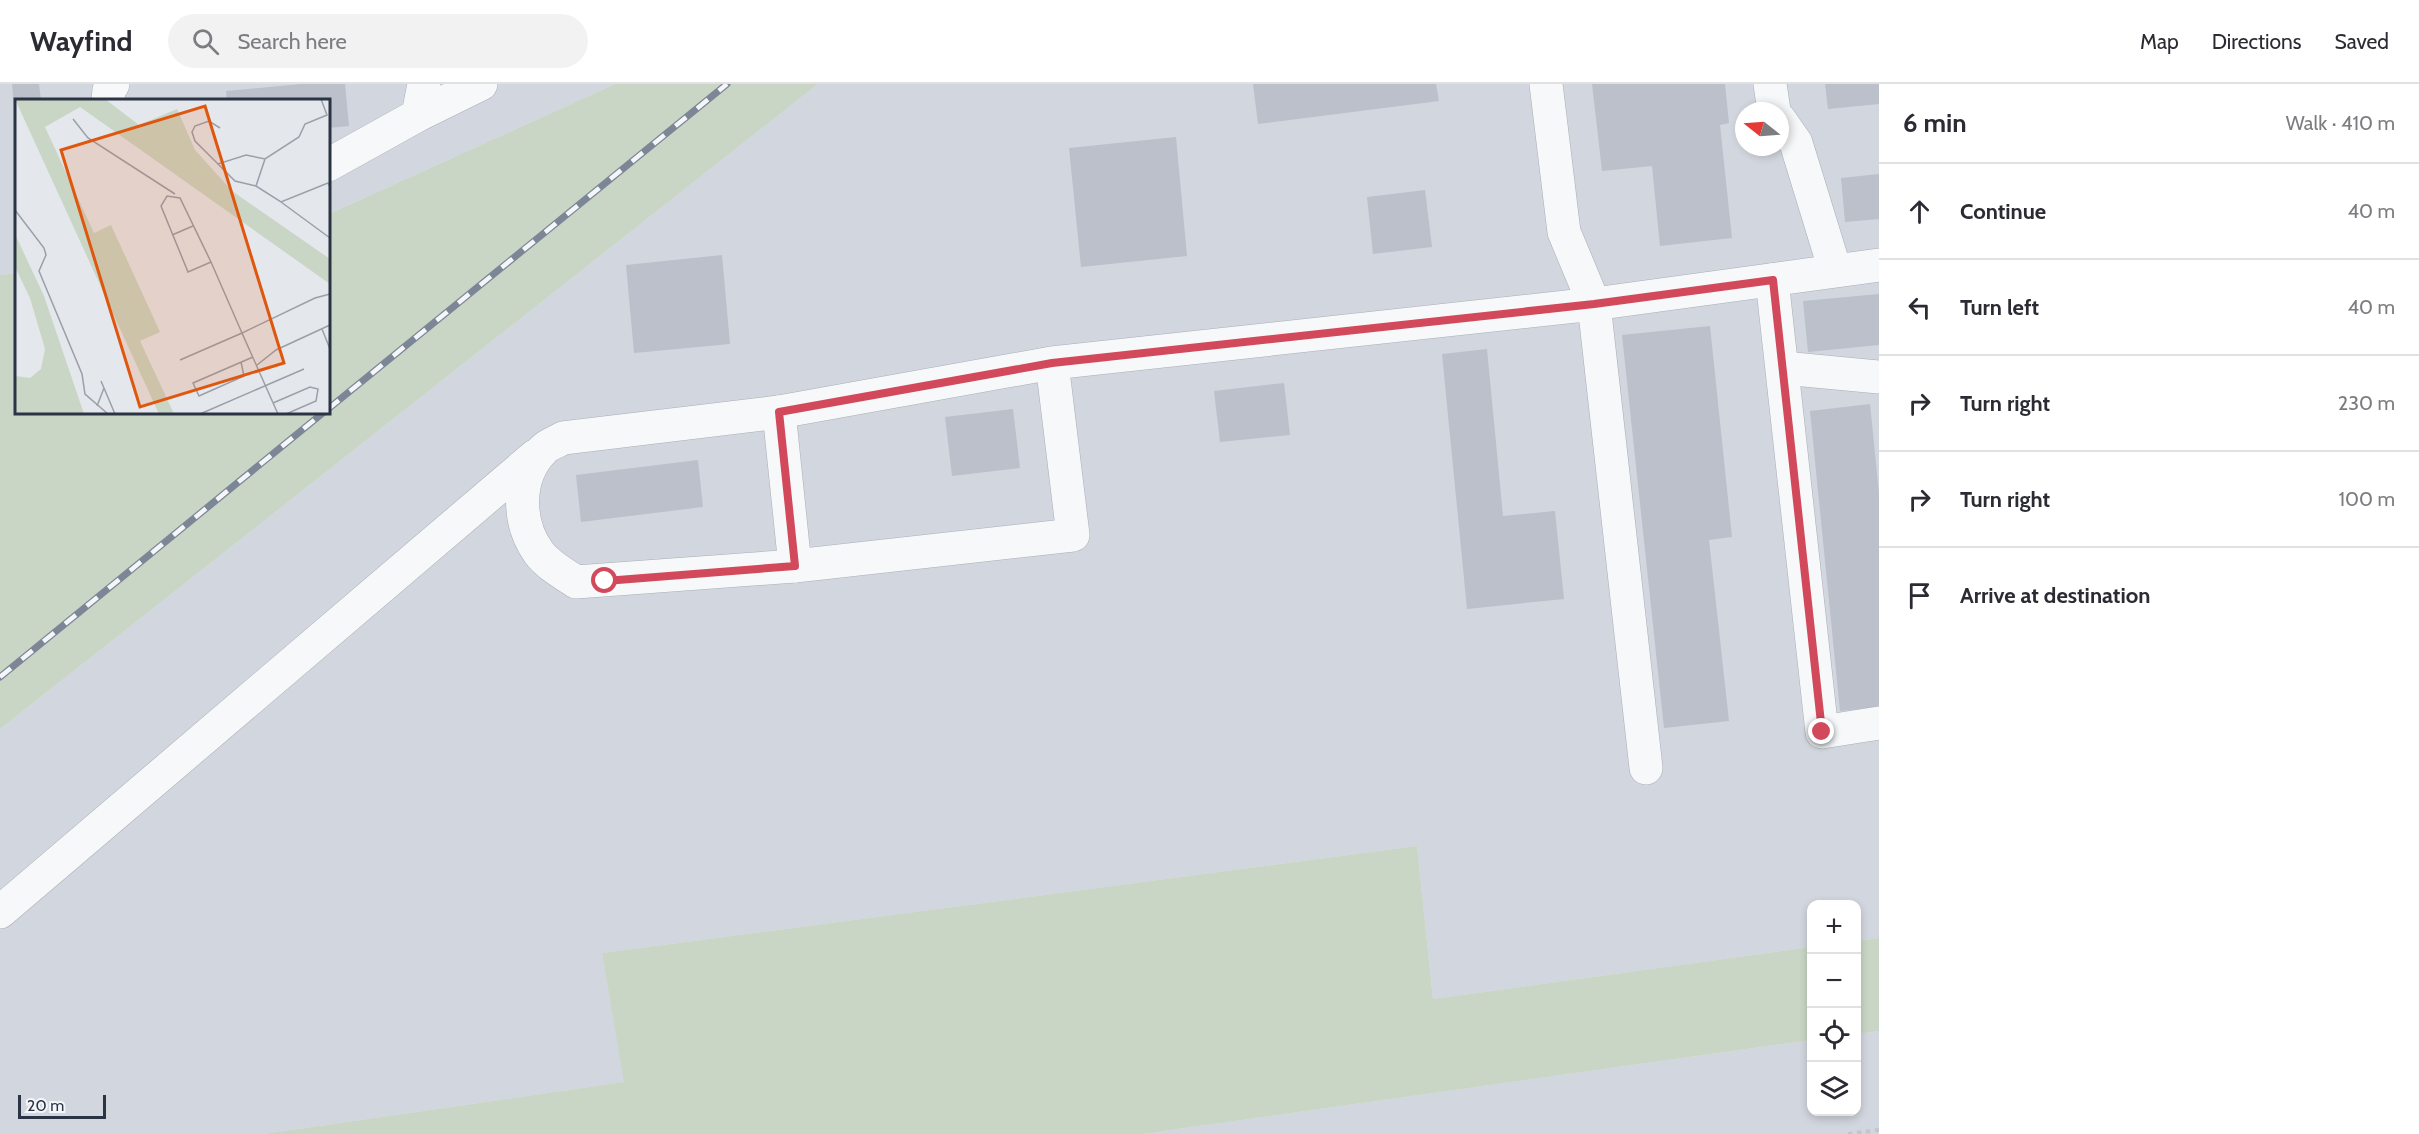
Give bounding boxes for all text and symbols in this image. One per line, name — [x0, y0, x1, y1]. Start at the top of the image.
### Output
search box — [168, 14, 588, 68]
text: Wayfind — [30, 24, 132, 58]
icon: search — [189, 25, 222, 58]
text: Search here — [237, 28, 347, 55]
text: Map — [2140, 29, 2179, 54]
text: Directions — [2212, 29, 2301, 54]
text: Saved — [2334, 29, 2389, 54]
inset map — [15, 99, 330, 414]
north arrow — [1735, 102, 1789, 156]
text: 6 min — [1903, 107, 1967, 139]
text: Walk · 410 m — [2286, 111, 2395, 135]
icon: ahead — [1903, 195, 1936, 228]
text: Continue — [1960, 198, 2046, 225]
text: 40 m — [2347, 199, 2395, 223]
icon: left — [1903, 291, 1936, 324]
text: Turn left — [1960, 294, 2039, 321]
text: 40 m — [2347, 295, 2395, 319]
icon: right — [1903, 387, 1936, 420]
text: Turn right — [1960, 390, 2050, 417]
text: 230 m — [2338, 391, 2395, 415]
icon: right — [1903, 483, 1936, 516]
text: Turn right — [1960, 486, 2050, 513]
text: 100 m — [2339, 487, 2395, 511]
route start — [591, 567, 617, 593]
icon: arrive — [1903, 579, 1936, 612]
text: Arrive at destination — [1960, 582, 2150, 609]
route end — [1808, 718, 1834, 744]
map controls — [1807, 900, 1861, 1116]
button: + — [1807, 900, 1861, 954]
button: − — [1807, 954, 1861, 1008]
button: locate — [1807, 1008, 1861, 1062]
button: layers — [1807, 1062, 1861, 1116]
scale bar — [18, 1092, 106, 1120]
text: 20 m — [27, 1096, 64, 1115]

